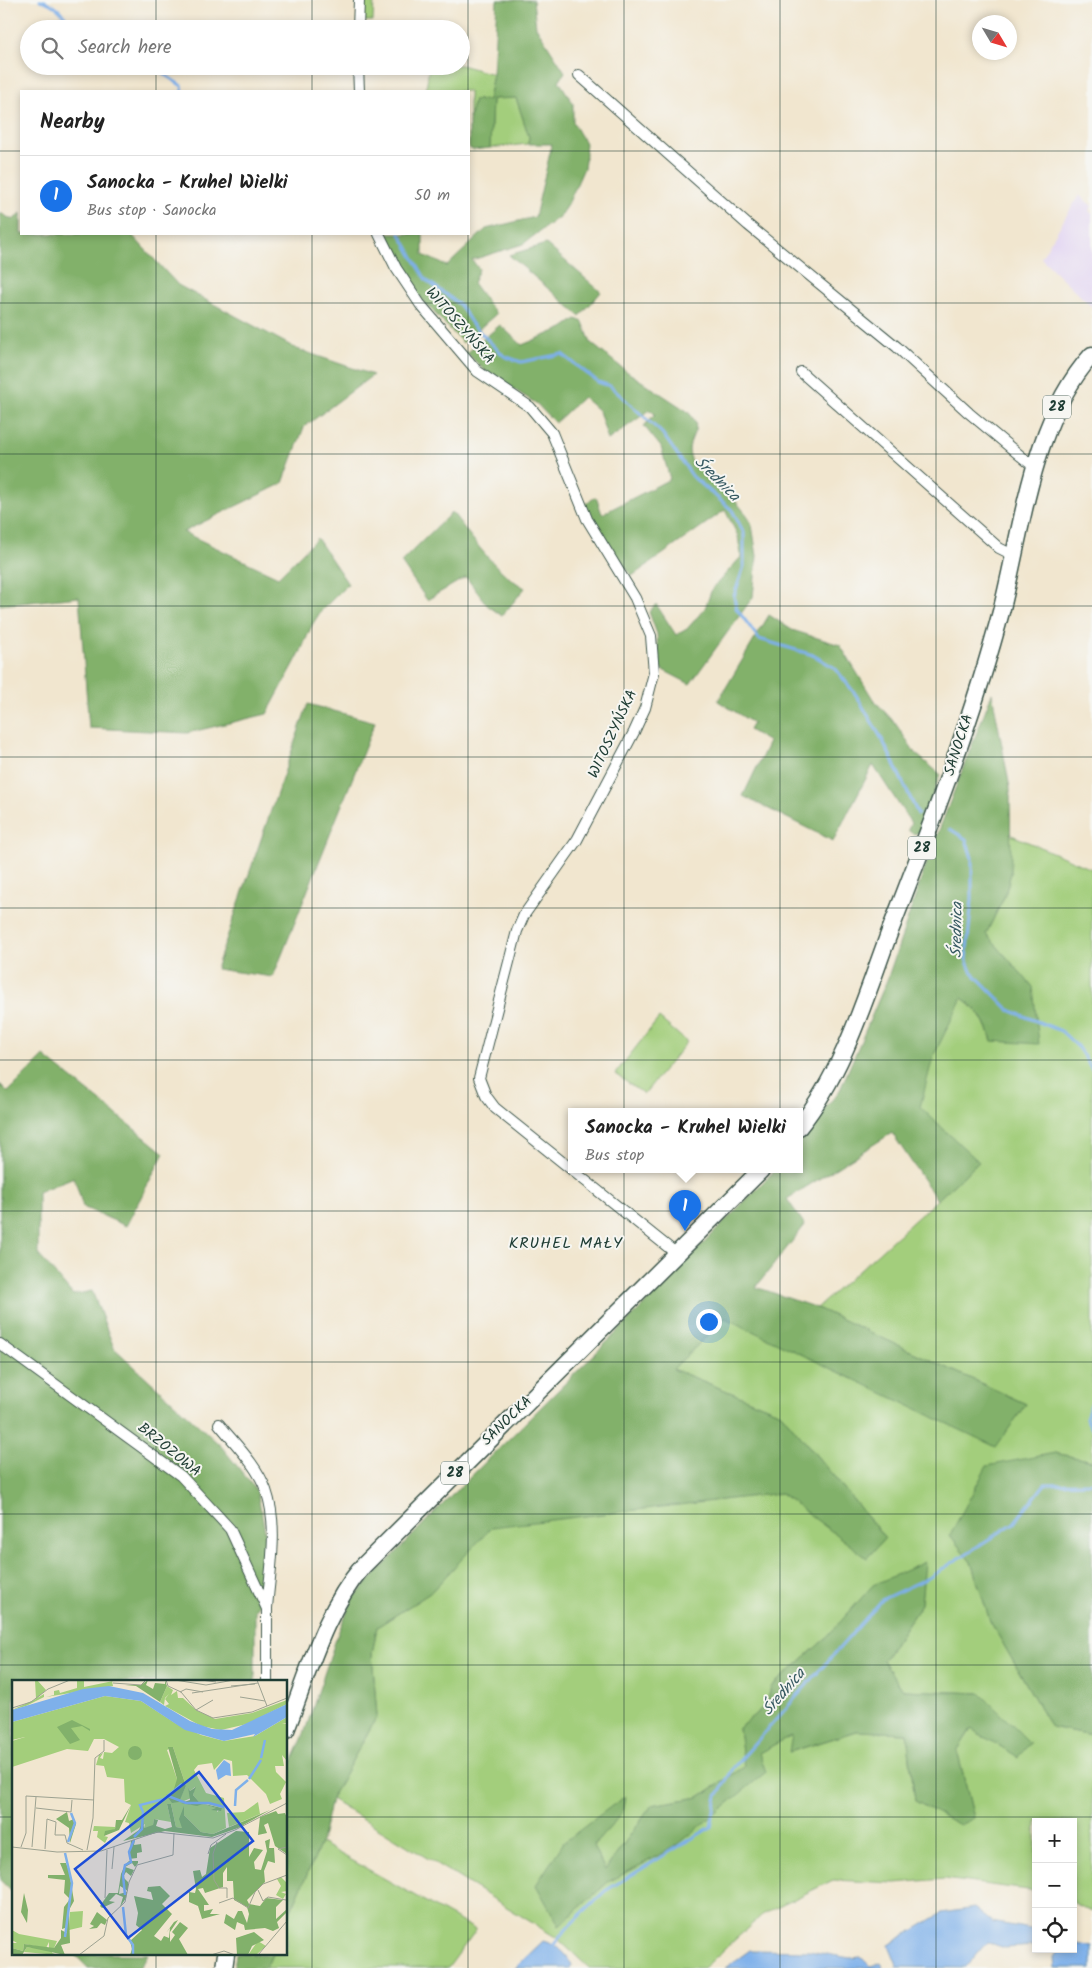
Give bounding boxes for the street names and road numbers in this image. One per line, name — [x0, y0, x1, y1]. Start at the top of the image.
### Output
street label: WITOSZYŃSKA — [420, 282, 500, 370]
road number: 28 — [1043, 396, 1071, 418]
street label: WITOSZYŃSKA — [582, 686, 644, 782]
street label: SANOCKA — [938, 711, 980, 779]
road number: 28 — [908, 836, 936, 860]
street label: SANOCKA — [476, 1390, 538, 1452]
street label: BRZOZOWA — [132, 1417, 206, 1483]
road number: 28 — [441, 1462, 469, 1485]

